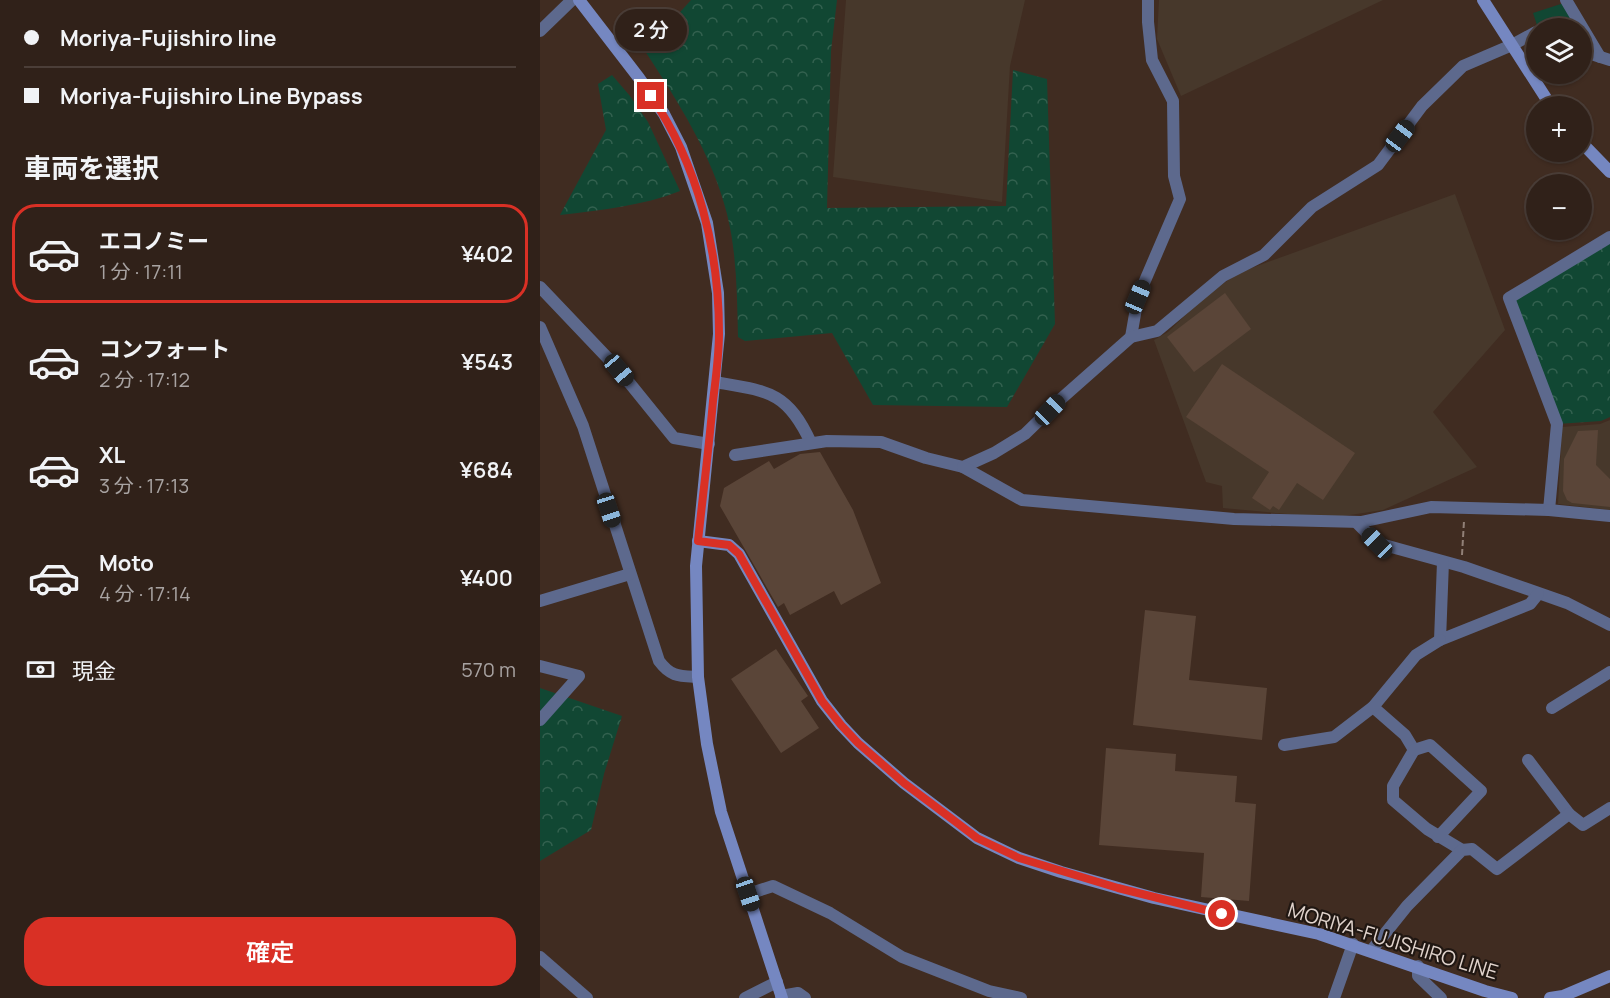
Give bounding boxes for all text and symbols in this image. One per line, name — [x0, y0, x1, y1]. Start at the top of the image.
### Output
callout: 2 分 — [615, 9, 687, 51]
text: 2 分 — [633, 16, 669, 43]
map controls — [1526, 18, 1592, 240]
button: layers — [1526, 18, 1592, 84]
text: Moriya-Fujishiro line — [60, 23, 277, 53]
text: Moriya-Fujishiro Line Bypass — [60, 81, 363, 111]
route end — [637, 82, 664, 109]
button: + — [1526, 96, 1592, 162]
car — [1382, 116, 1418, 156]
text: 車両を選択 — [24, 149, 159, 186]
button: − — [1526, 174, 1592, 240]
text: エコノミー — [99, 226, 209, 256]
icon: car — [27, 227, 81, 281]
text: ¥402 — [461, 239, 513, 269]
text: 1 分 · 17:11 — [99, 258, 183, 285]
car — [1123, 277, 1153, 317]
text: コンフォート — [99, 334, 230, 364]
icon: car — [27, 335, 81, 389]
text: ¥543 — [461, 347, 513, 377]
car — [601, 350, 637, 390]
text: 2 分 · 17:12 — [99, 366, 190, 393]
car — [1031, 391, 1069, 429]
text: XL — [99, 440, 125, 470]
icon: car — [27, 443, 81, 497]
text: ¥684 — [460, 455, 513, 485]
text: 3 分 · 17:13 — [99, 472, 189, 499]
car — [595, 490, 623, 530]
car — [1358, 524, 1396, 562]
text: Moto — [99, 548, 154, 578]
icon: car — [27, 551, 81, 605]
text: ¥400 — [460, 563, 513, 593]
text: 4 分 · 17:14 — [99, 580, 191, 607]
icon: cash — [24, 653, 57, 686]
text: 現金 — [72, 656, 116, 686]
text: 570 m — [461, 656, 516, 683]
car — [734, 874, 762, 914]
street label: MORIYA-FUJISHIRO LINE — [1285, 896, 1501, 985]
route start — [1208, 900, 1235, 927]
button: 確定 — [24, 917, 516, 986]

